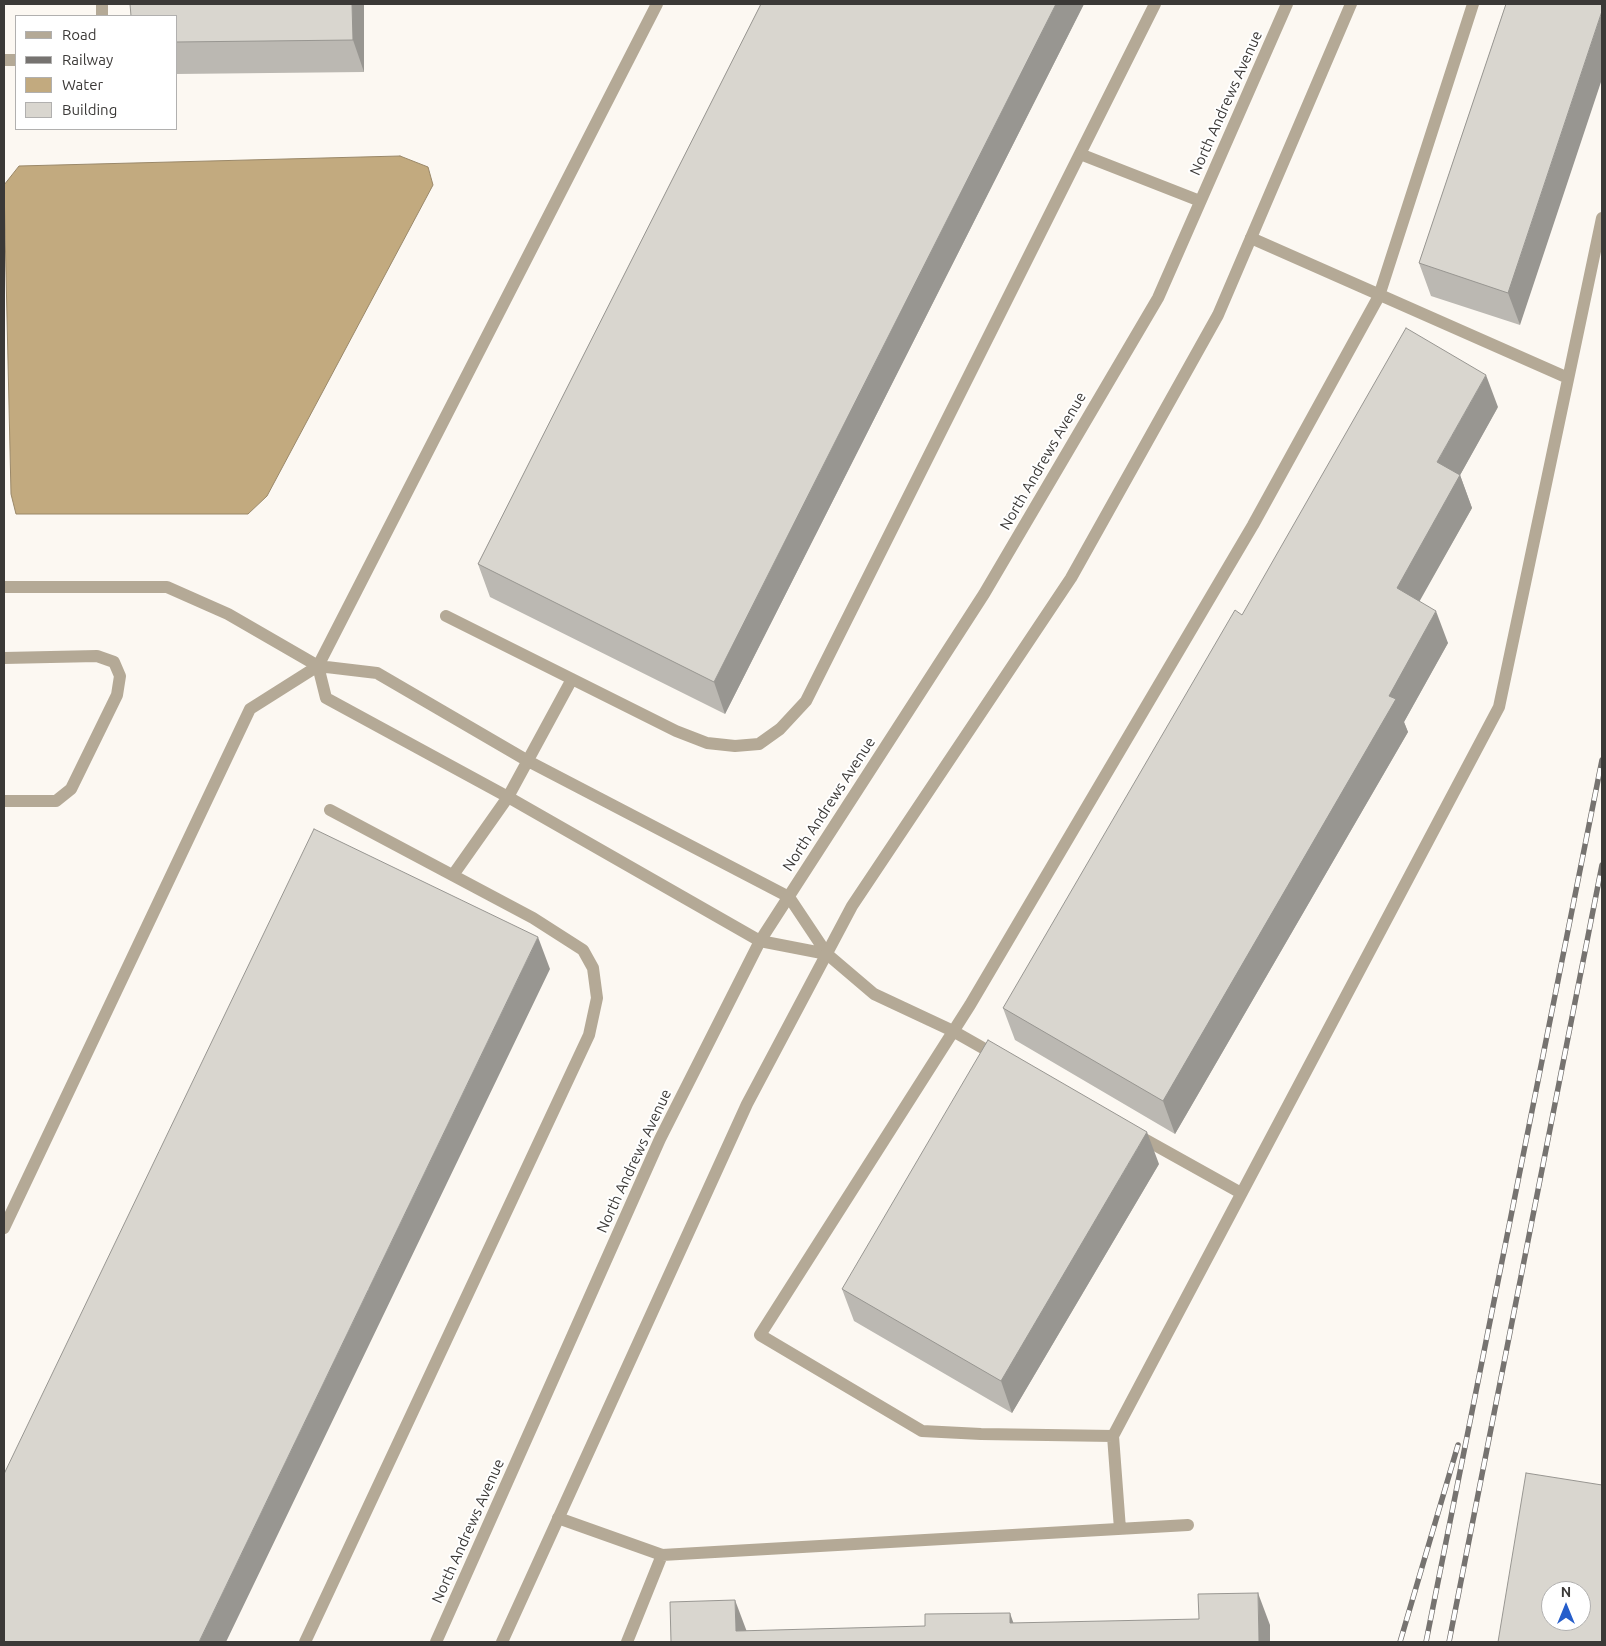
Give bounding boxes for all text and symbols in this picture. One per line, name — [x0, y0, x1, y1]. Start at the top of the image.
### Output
legend — [15, 15, 178, 130]
text: Road — [62, 26, 97, 43]
street label: North Andrews Avenue — [1186, 28, 1266, 178]
text: Railway — [62, 51, 113, 68]
text: Water — [62, 76, 103, 93]
text: Building — [62, 101, 117, 118]
street label: North Andrews Avenue — [996, 389, 1090, 533]
street label: North Andrews Avenue — [779, 734, 879, 874]
street label: North Andrews Avenue — [593, 1086, 675, 1236]
street label: North Andrews Avenue — [428, 1456, 508, 1606]
north arrow — [1541, 1581, 1591, 1631]
text: N — [1561, 1584, 1571, 1600]

